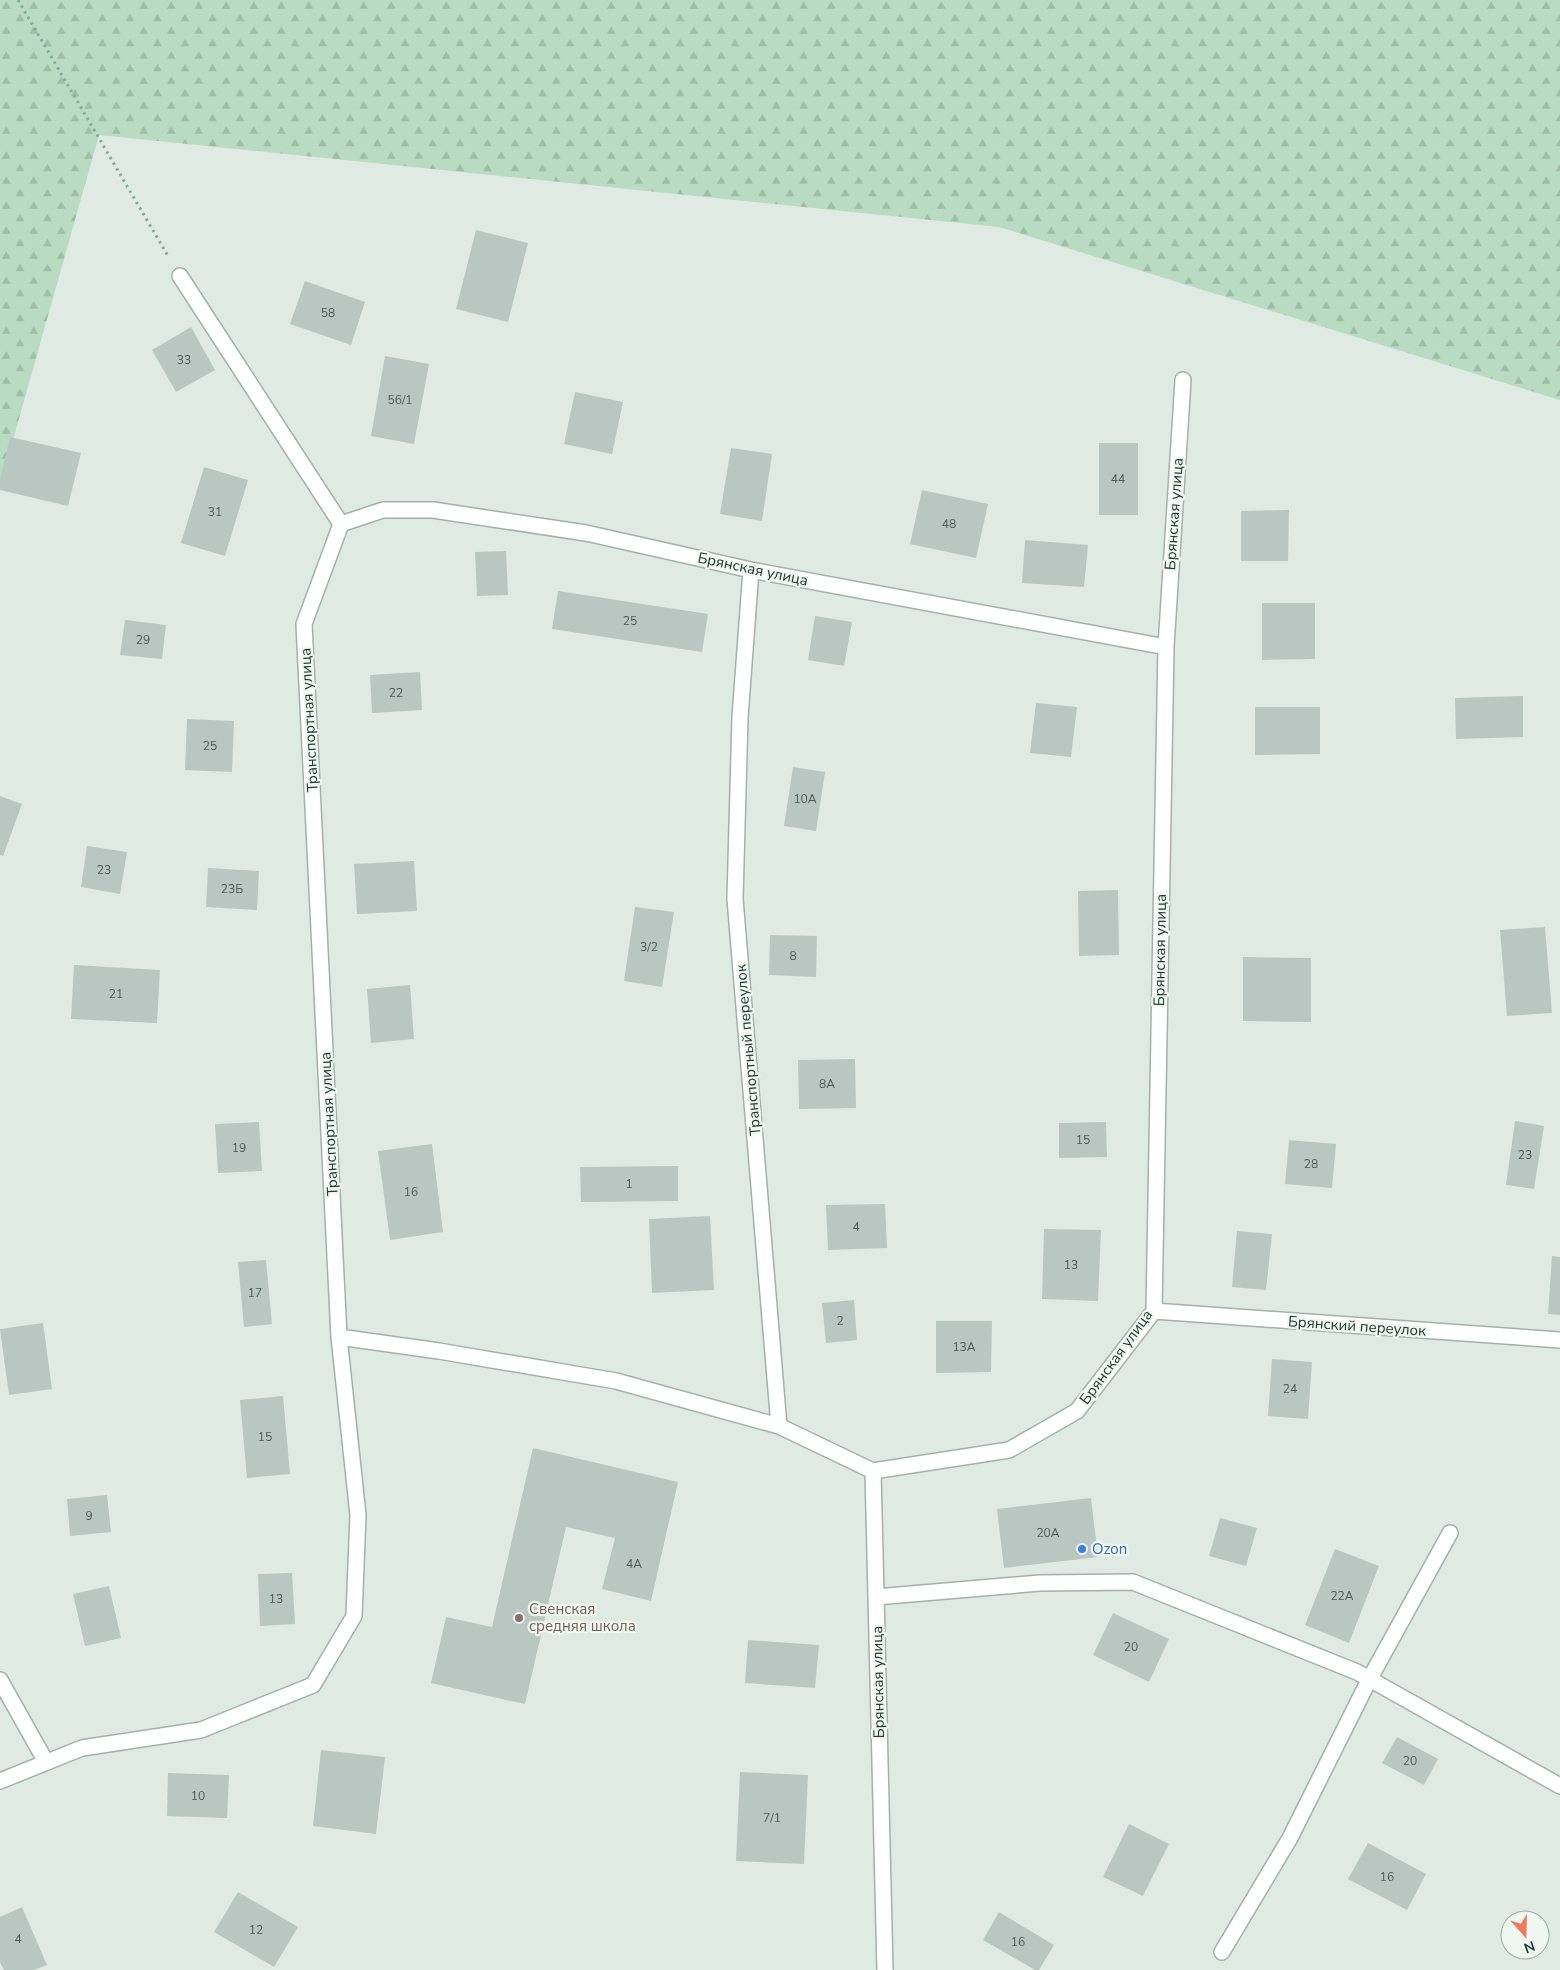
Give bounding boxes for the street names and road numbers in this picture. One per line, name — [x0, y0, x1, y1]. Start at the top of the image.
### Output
street label: Брянская улица — [1160, 457, 1188, 571]
street label: Брянская улица — [696, 548, 810, 590]
street label: Транспортная улица — [295, 647, 323, 793]
street label: Брянская улица — [1149, 894, 1171, 1006]
street label: Транспортный переулок — [731, 963, 765, 1137]
street label: Транспортная улица — [315, 1051, 343, 1197]
street label: Брянская улица — [1075, 1306, 1157, 1408]
street label: Брянский переулок — [1287, 1311, 1427, 1341]
street label: Брянская улица — [867, 1626, 889, 1738]

